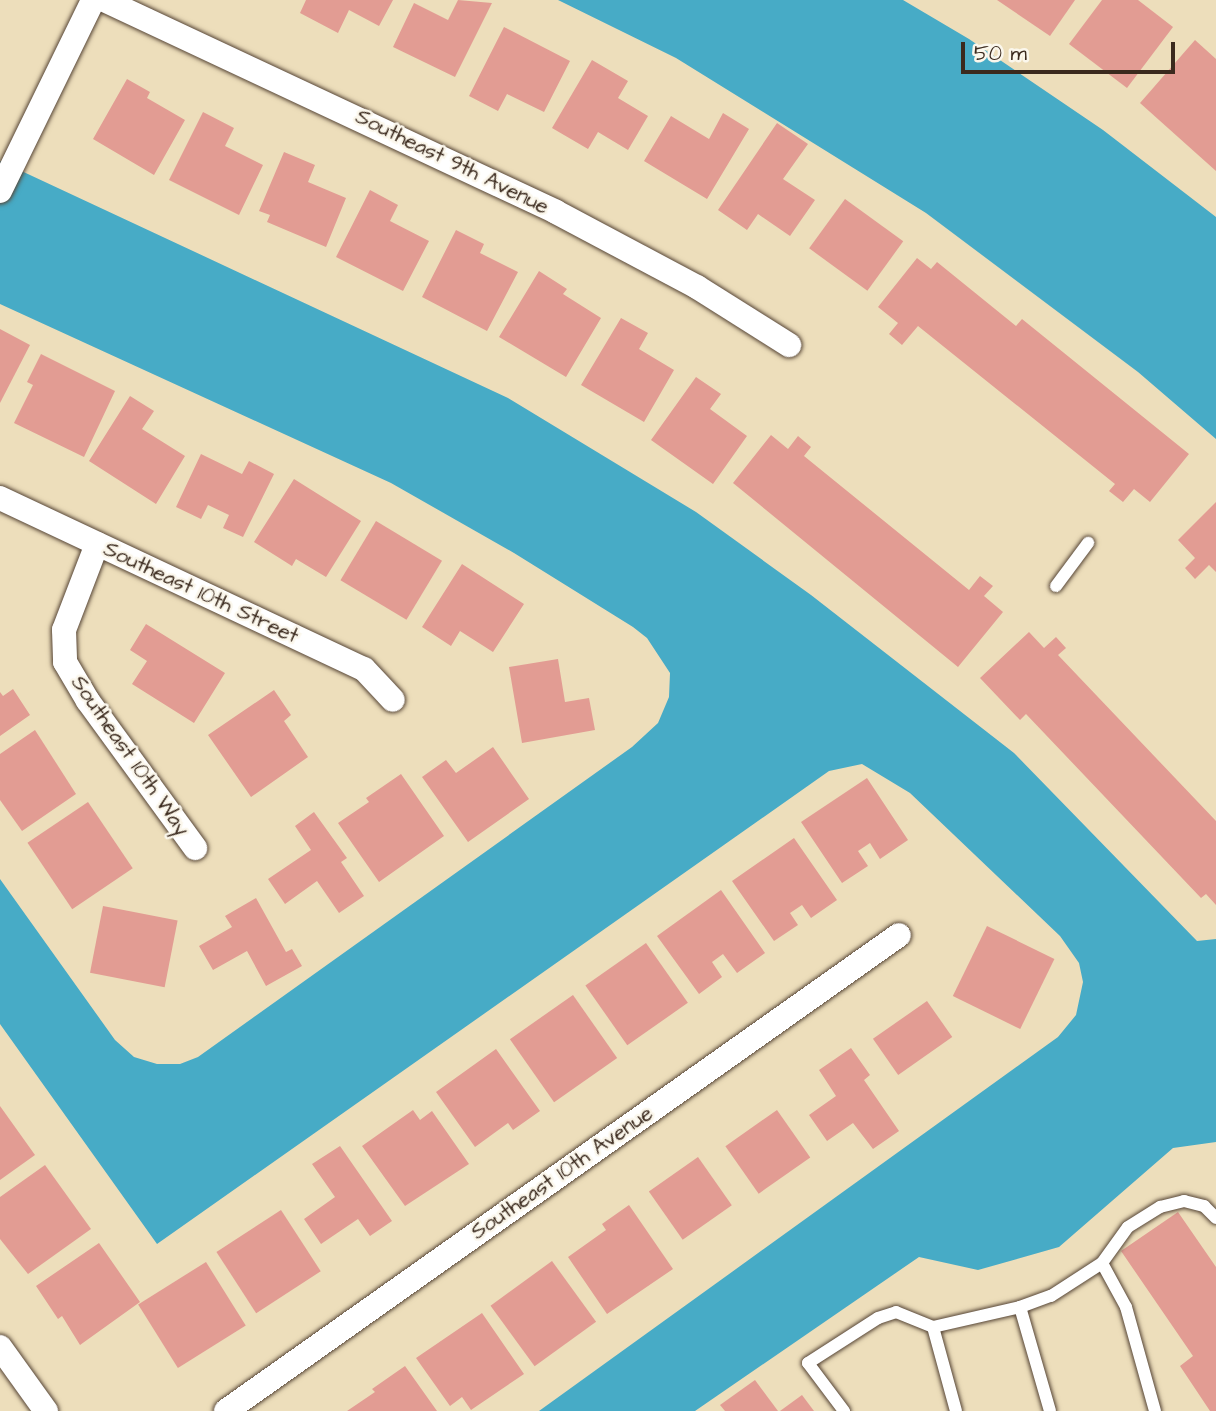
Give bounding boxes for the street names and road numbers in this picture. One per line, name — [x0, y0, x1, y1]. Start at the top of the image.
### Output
street label: Southeast 9th Avenue — [351, 104, 553, 220]
street label: Southeast 10th Street — [99, 537, 303, 649]
street label: Southeast 10th Way — [65, 671, 195, 841]
street label: Southeast 10th Avenue — [466, 1101, 658, 1245]

